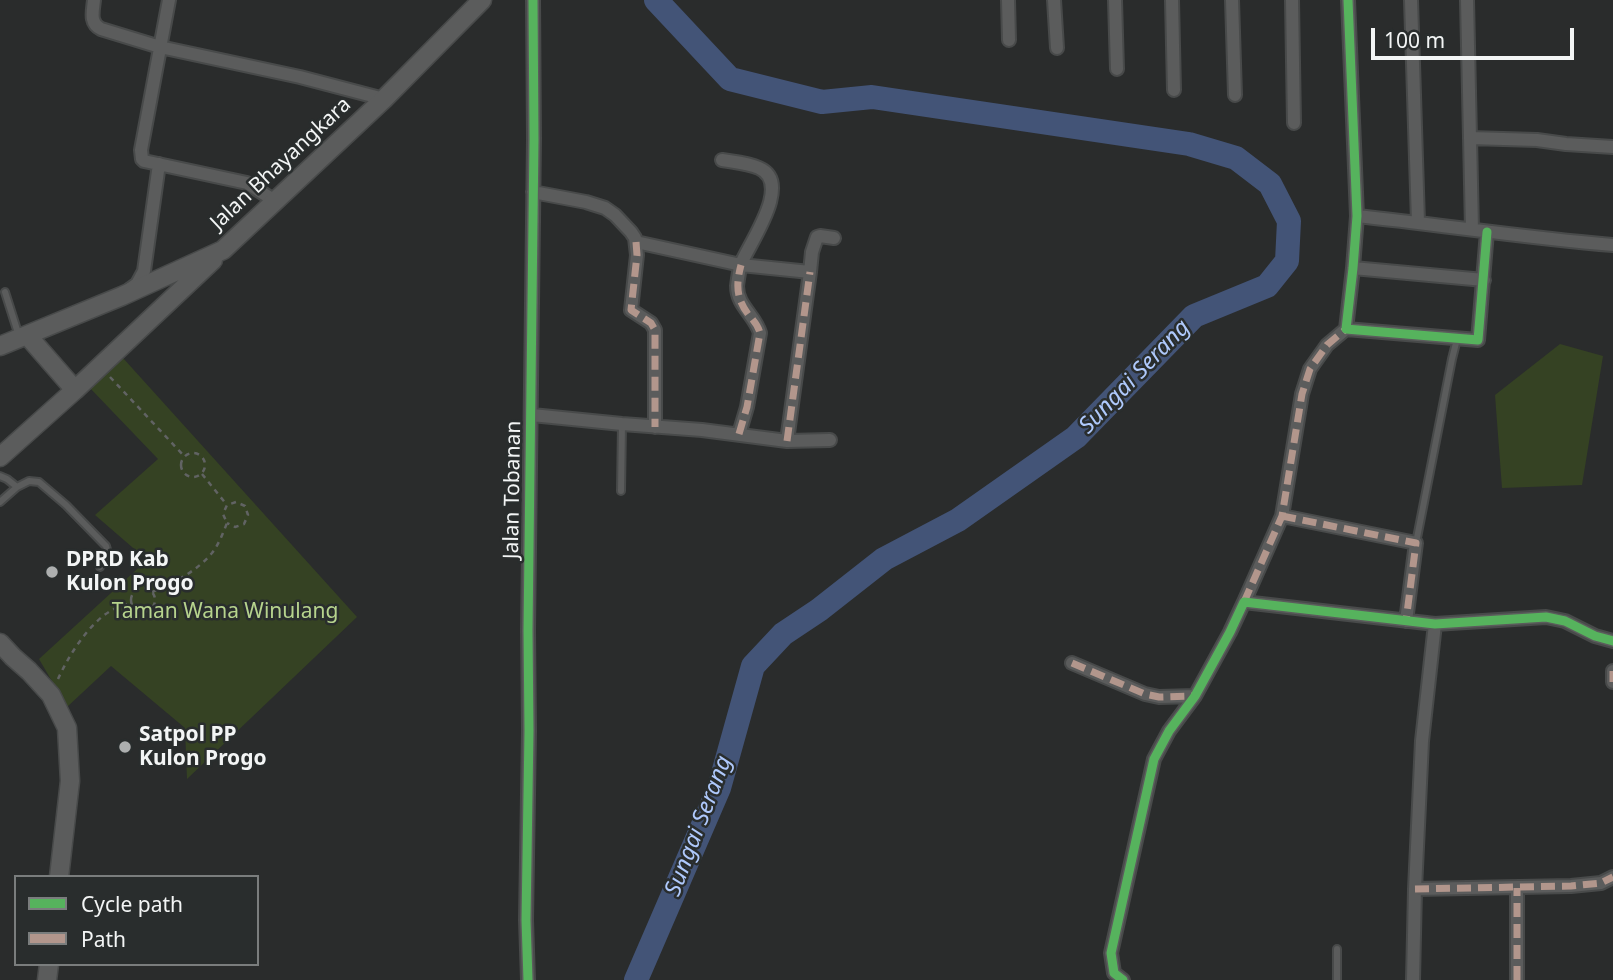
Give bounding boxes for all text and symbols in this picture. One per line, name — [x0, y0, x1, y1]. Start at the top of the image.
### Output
scale bar — [1375, 14, 1578, 58]
text: 100 m — [1384, 26, 1445, 54]
street label: Jalan Bhayangkara — [205, 92, 357, 236]
water label: Sungai Serang — [1074, 314, 1196, 440]
street label: Jalan Tobanan — [499, 421, 527, 559]
place label: DPRD Kab Kulon Progo — [66, 547, 194, 597]
marker: DPRD Kab Kulon Progo — [44, 564, 60, 580]
park label: Taman Wana Winulang — [112, 599, 338, 625]
place label: Satpol PP Kulon Progo — [139, 722, 267, 772]
marker: Satpol PP Kulon Progo — [117, 739, 133, 755]
water label: Sungai Serang — [660, 752, 738, 900]
legend — [14, 875, 259, 966]
text: Cycle path — [81, 890, 183, 918]
text: Path — [81, 925, 126, 953]

